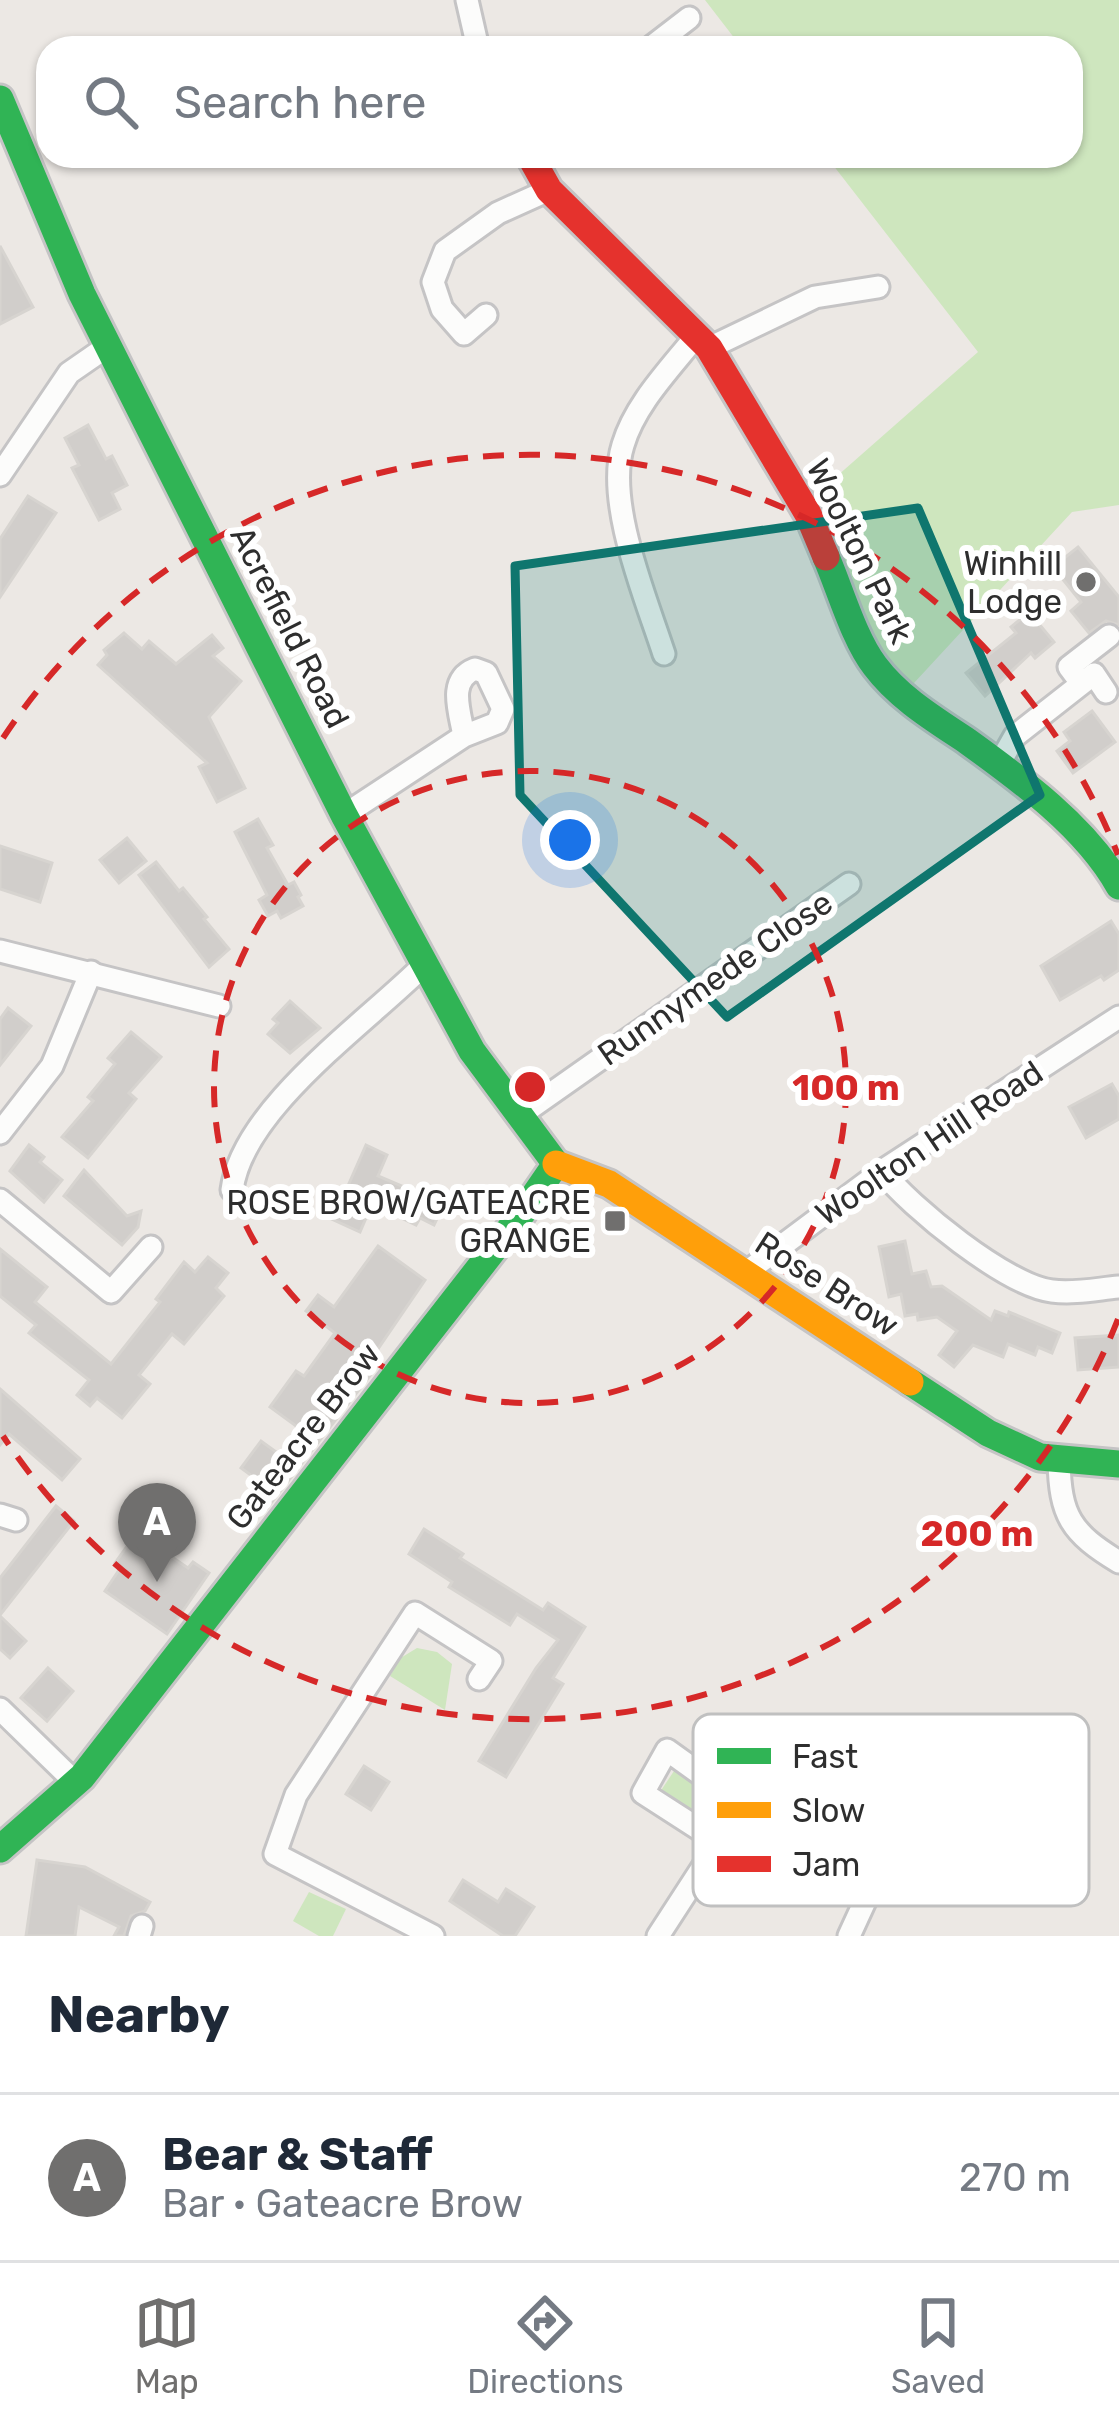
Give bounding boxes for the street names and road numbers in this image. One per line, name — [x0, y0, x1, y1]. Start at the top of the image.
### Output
street label: Woolton Park — [799, 452, 921, 650]
street label: Acrefield Road — [222, 520, 358, 734]
street label: Runnymede Close — [590, 882, 840, 1074]
street label: Woolton Hill Road — [808, 1053, 1050, 1233]
street label: Rose Brow — [748, 1223, 906, 1345]
street label: Gateacre Brow — [218, 1335, 388, 1537]

